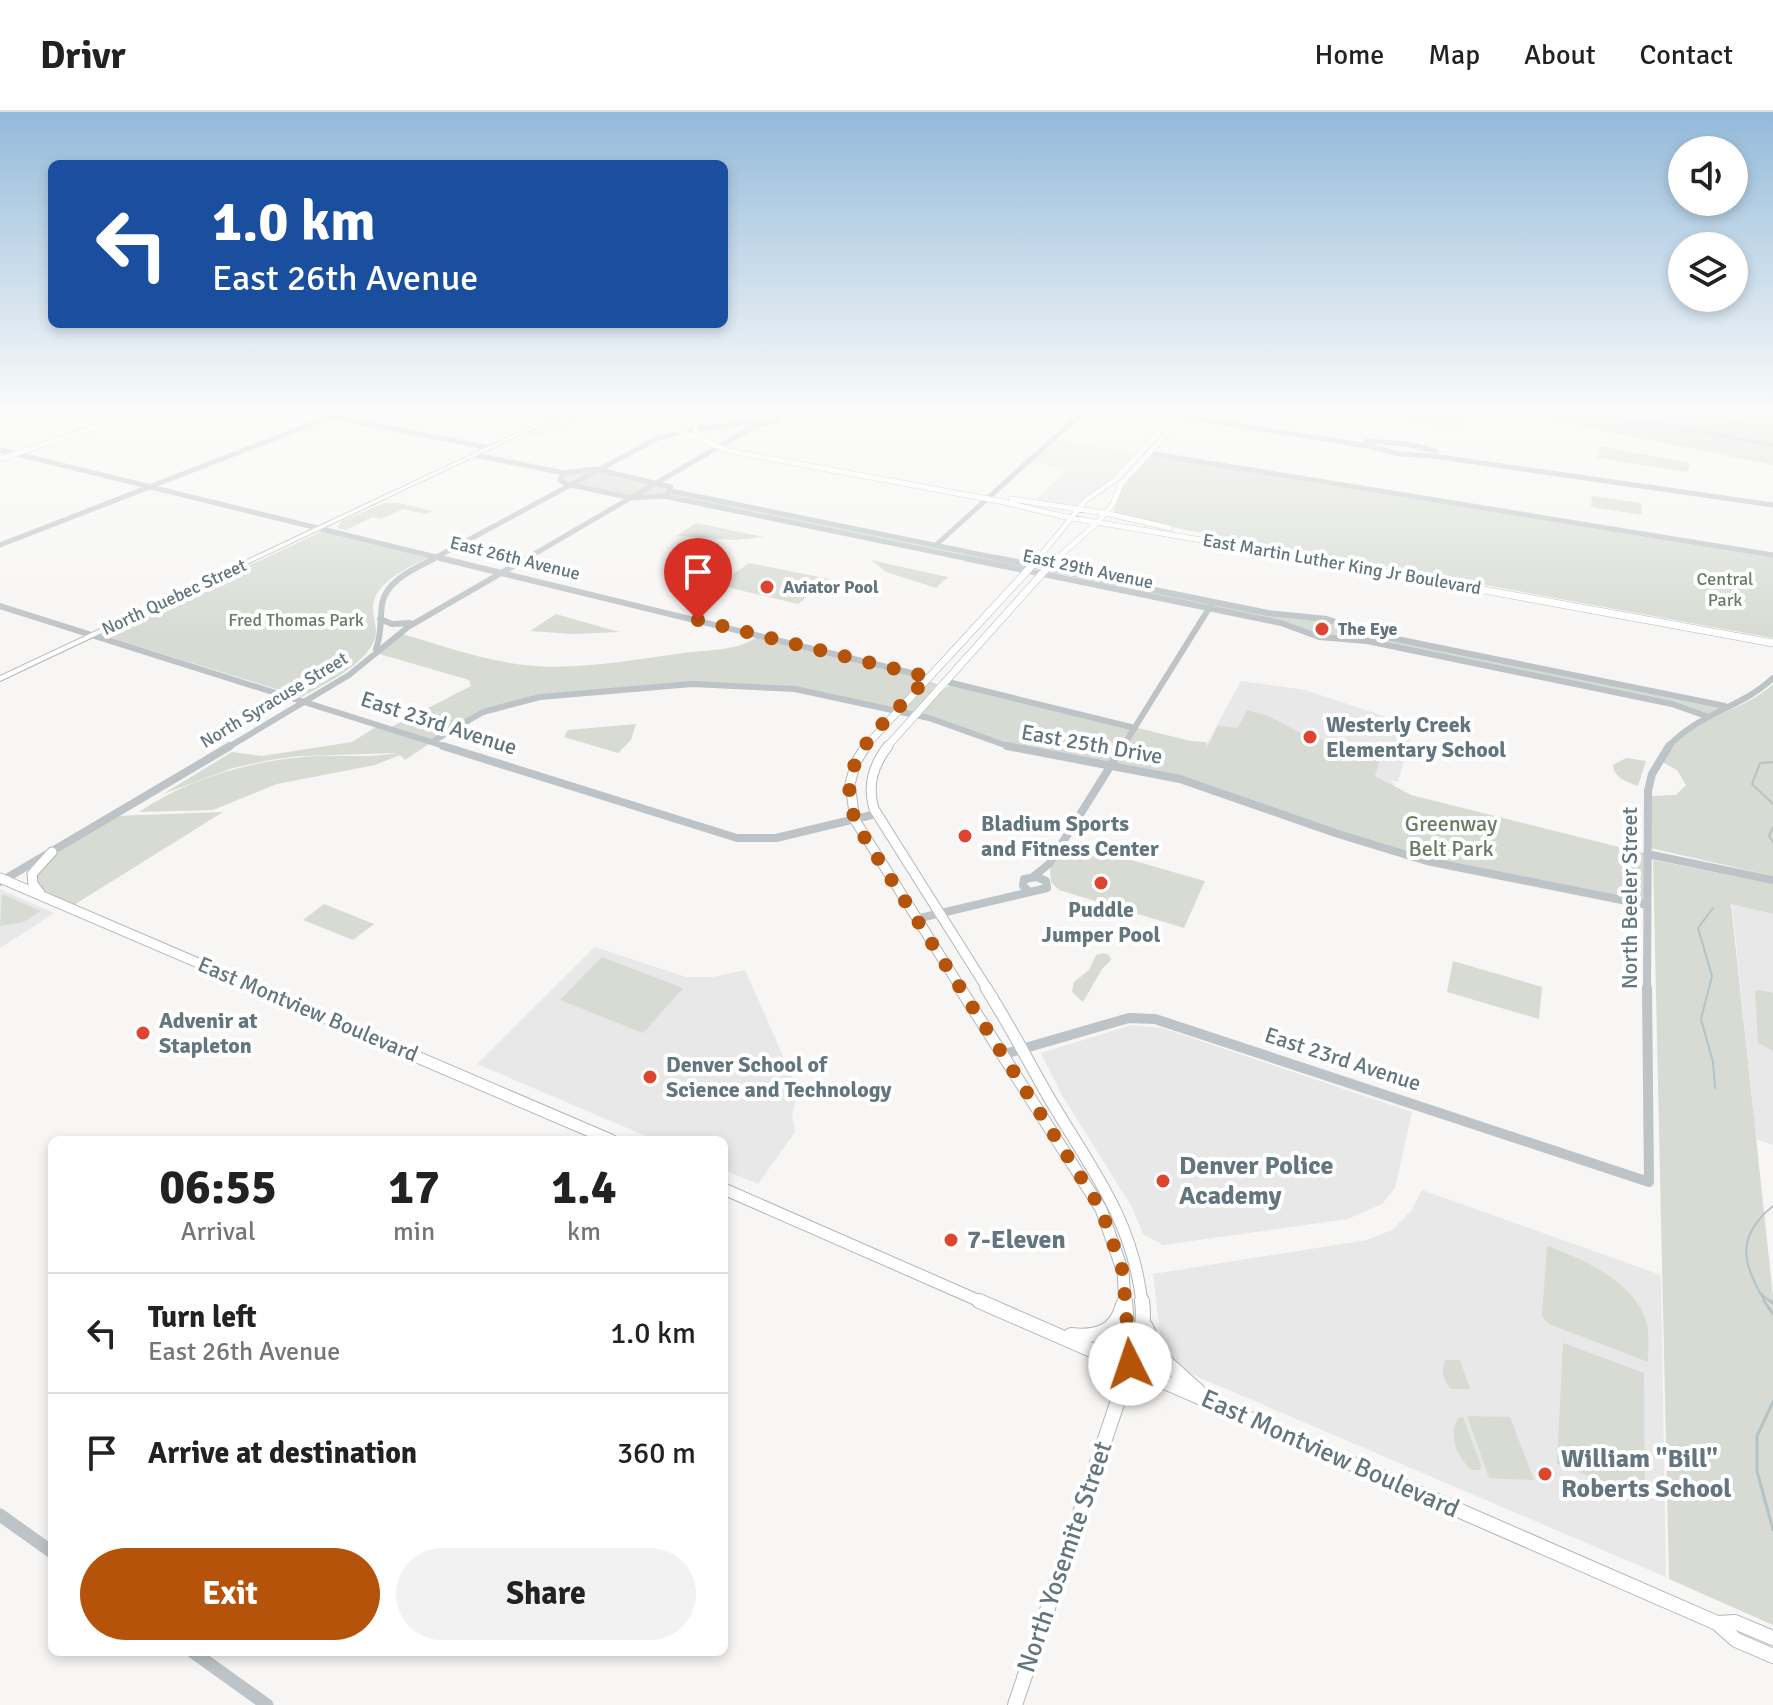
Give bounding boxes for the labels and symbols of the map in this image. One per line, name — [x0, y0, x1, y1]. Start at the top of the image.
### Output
street label: East Martin Luther King Jr Boulevard — [1201, 529, 1483, 599]
street label: East 26th Avenue — [448, 531, 582, 585]
pin — [664, 538, 732, 620]
street label: East 29th Avenue — [1021, 544, 1155, 594]
street label: North Quebec Street — [98, 554, 250, 640]
park label: Central Park — [1697, 568, 1753, 611]
place label: Aviator Pool — [783, 576, 879, 598]
marker: Aviator Pool — [758, 578, 776, 596]
park label: Fred Thomas Park — [228, 609, 364, 631]
place label: The Eye — [1338, 618, 1398, 640]
marker: The Eye — [1313, 620, 1331, 638]
street label: North Syracuse Street — [196, 647, 352, 753]
street label: East 23rd Avenue — [358, 685, 520, 761]
place label: Westerly Creek Elementary School — [1326, 711, 1506, 763]
street label: East 25th Drive — [1019, 718, 1165, 770]
marker: Westerly Creek Elementary School — [1301, 728, 1319, 746]
street label: North Beeler Street — [1616, 807, 1643, 989]
place label: Bladium Sports and Fitness Center — [981, 810, 1159, 862]
park label: Greenway Belt Park — [1405, 810, 1498, 862]
marker: Bladium Sports and Fitness Center — [956, 827, 974, 845]
marker: Puddle Jumper Pool — [1092, 874, 1110, 892]
place label: Puddle Jumper Pool — [1042, 896, 1161, 948]
street label: East Montview Boulevard — [194, 950, 422, 1068]
place label: Advenir at Stapleton — [159, 1007, 257, 1059]
street label: East 23rd Avenue — [1262, 1021, 1424, 1097]
marker: Advenir at Stapleton — [134, 1024, 152, 1042]
place label: Denver School of Science and Technology — [666, 1051, 892, 1103]
marker: Denver School of Science and Technology — [641, 1068, 659, 1086]
place label: Denver Police Academy — [1179, 1150, 1333, 1212]
marker: Denver Police Academy — [1154, 1172, 1172, 1190]
place label: 7-Eleven — [967, 1224, 1066, 1256]
marker: 7-Eleven — [942, 1231, 960, 1249]
position arrow — [1088, 1322, 1172, 1406]
street label: East Montview Boulevard — [1196, 1383, 1464, 1525]
street label: North Yosemite Street — [1010, 1437, 1120, 1677]
place label: William "Bill" Roberts School — [1561, 1443, 1731, 1505]
marker: William "Bill" Roberts School — [1536, 1465, 1554, 1483]

